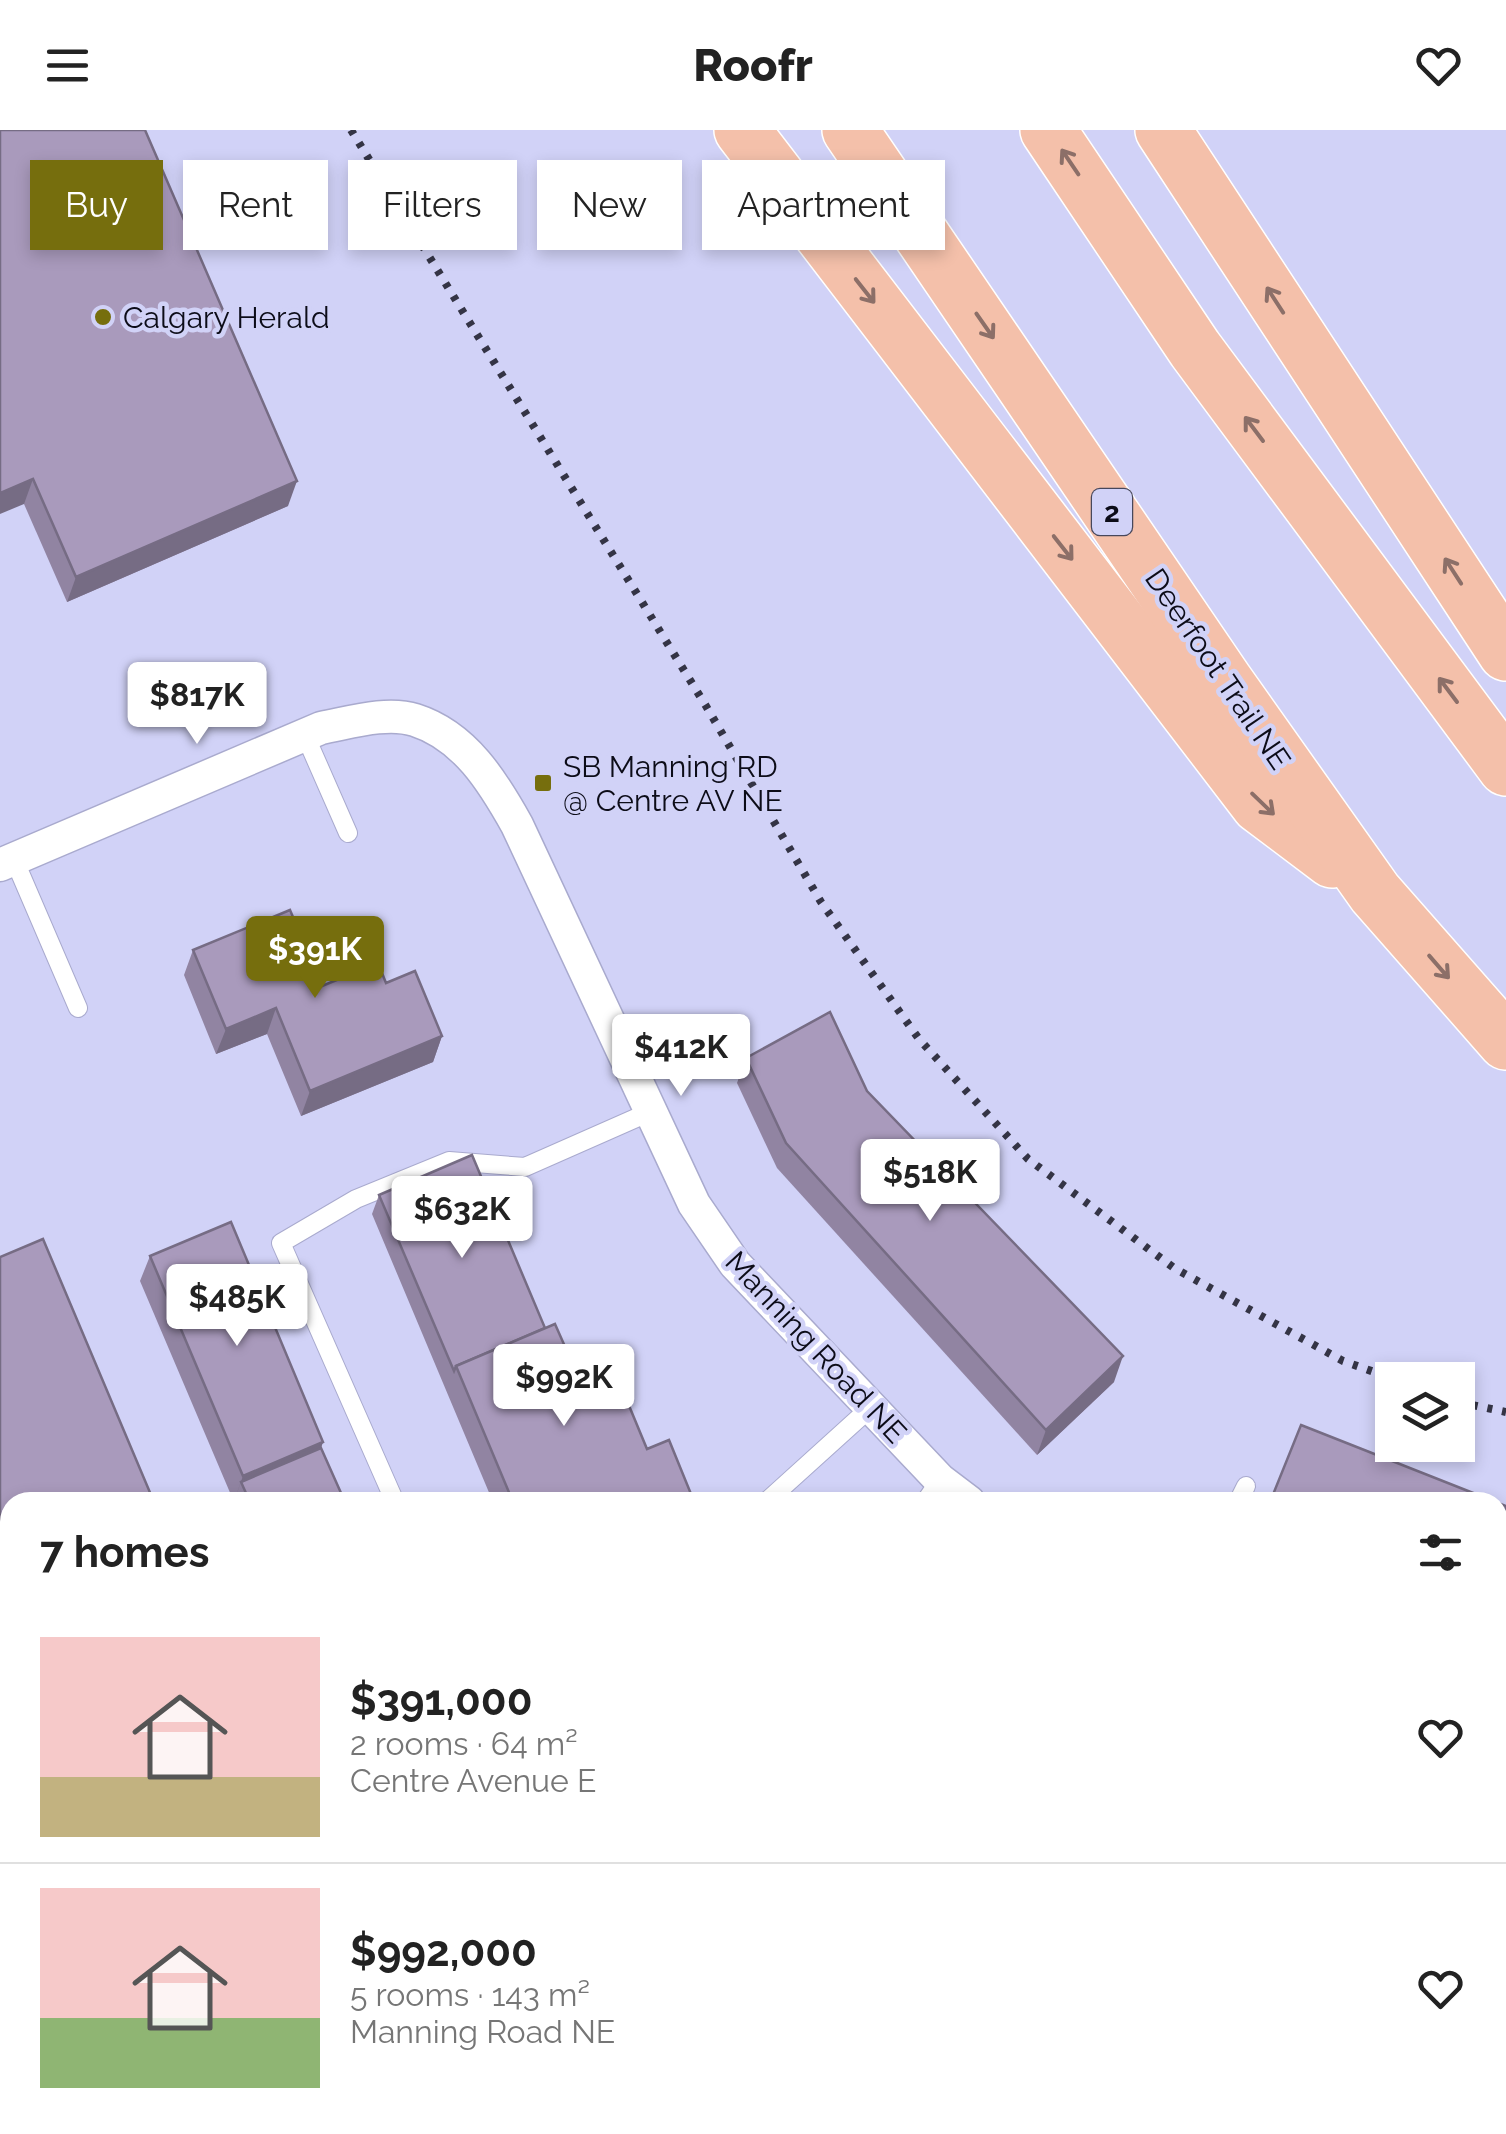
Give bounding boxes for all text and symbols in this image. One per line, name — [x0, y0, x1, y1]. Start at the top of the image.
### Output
icon: menu — [40, 38, 95, 93]
icon: heart — [1411, 38, 1466, 93]
text: Roofr — [693, 39, 813, 92]
one-way arrow — [1059, 148, 1080, 176]
chip: Buy — [30, 160, 163, 250]
chip: Rent — [183, 160, 328, 250]
chip: Filters — [348, 160, 517, 250]
chip: New — [537, 160, 682, 250]
chip: Apartment — [702, 160, 945, 250]
one-way arrow — [854, 277, 875, 304]
one-way arrow — [1264, 286, 1285, 314]
place label: Calgary Herald — [123, 300, 330, 335]
marker: Calgary Herald — [92, 306, 114, 328]
one-way arrow — [974, 311, 995, 339]
one-way arrow — [1244, 416, 1265, 443]
road number: 2 — [1092, 489, 1132, 535]
one-way arrow — [1052, 535, 1074, 561]
one-way arrow — [1442, 558, 1463, 586]
street label: Deerfoot Trail NE — [1138, 562, 1298, 776]
pin: $817K — [127, 662, 267, 747]
text: $817K — [150, 676, 244, 713]
one-way arrow — [1437, 677, 1458, 704]
place label: SB Manning RD @ Centre AV NE — [563, 749, 783, 818]
marker: SB Manning RD @ Centre AV NE — [532, 772, 554, 794]
one-way arrow — [1250, 792, 1274, 816]
pin: $391K — [245, 916, 385, 1001]
text: $391K — [268, 930, 362, 967]
one-way arrow — [1428, 953, 1450, 979]
pin: $412K — [611, 1014, 751, 1099]
text: $412K — [634, 1028, 728, 1065]
pin: $518K — [860, 1139, 1000, 1224]
text: $518K — [883, 1153, 977, 1190]
pin: $632K — [392, 1176, 532, 1261]
text: $632K — [414, 1190, 510, 1227]
street label: Manning Road NE — [718, 1244, 914, 1450]
pin: $485K — [167, 1264, 307, 1349]
text: $485K — [188, 1278, 286, 1315]
pin: $992K — [494, 1344, 634, 1429]
text: $992K — [515, 1358, 613, 1395]
map controls — [1375, 1362, 1475, 1462]
button: layers — [1375, 1362, 1475, 1462]
icon: filters — [1413, 1525, 1468, 1580]
text: 7 homes — [40, 1528, 209, 1577]
text: $391,000 — [350, 1676, 532, 1725]
icon: home — [120, 1677, 240, 1797]
icon: heart — [1413, 1710, 1468, 1765]
text: 2 rooms · 64 m² — [350, 1725, 578, 1762]
text: Centre Avenue E — [350, 1762, 597, 1799]
text: $992,000 — [350, 1927, 537, 1976]
icon: home — [120, 1928, 240, 2048]
icon: heart — [1413, 1961, 1468, 2016]
text: 5 rooms · 143 m² — [350, 1976, 590, 2013]
text: Manning Road NE — [350, 2013, 615, 2050]

